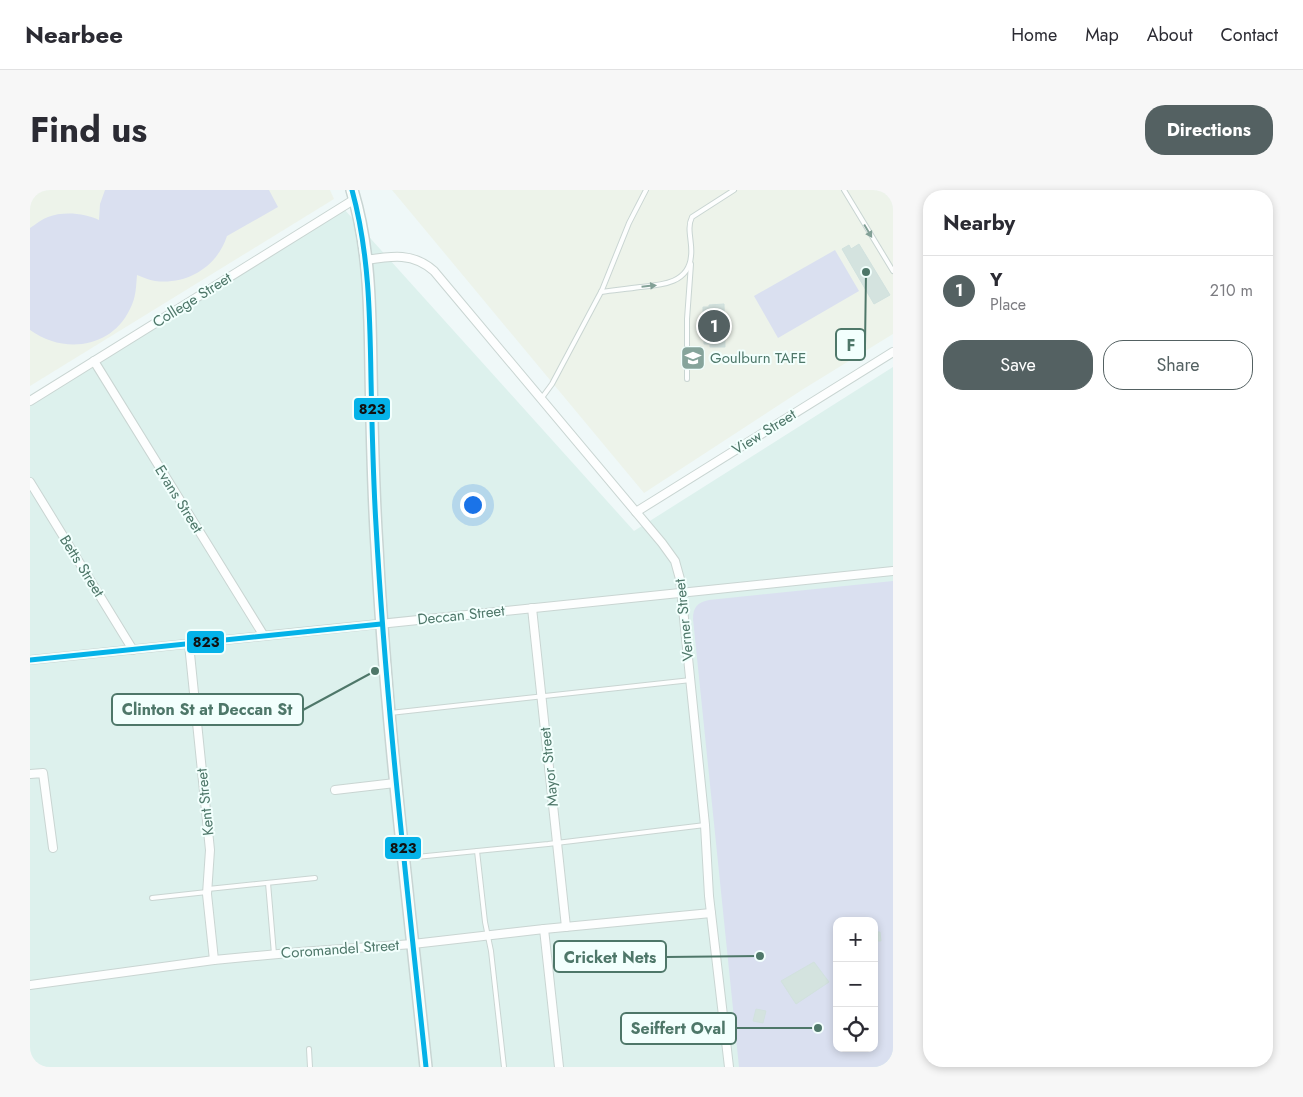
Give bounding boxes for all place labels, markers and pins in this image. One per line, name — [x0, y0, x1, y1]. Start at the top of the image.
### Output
pin: 1 — [698, 307, 730, 345]
callout: F — [836, 329, 865, 360]
school or university icon: Goulburn TAFE — [680, 345, 706, 371]
place label: Goulburn TAFE — [710, 347, 806, 369]
callout: Clinton St at Deccan St — [112, 694, 303, 725]
callout: Cricket Nets — [554, 941, 666, 972]
callout: Seiffert Oval — [621, 1013, 736, 1044]

